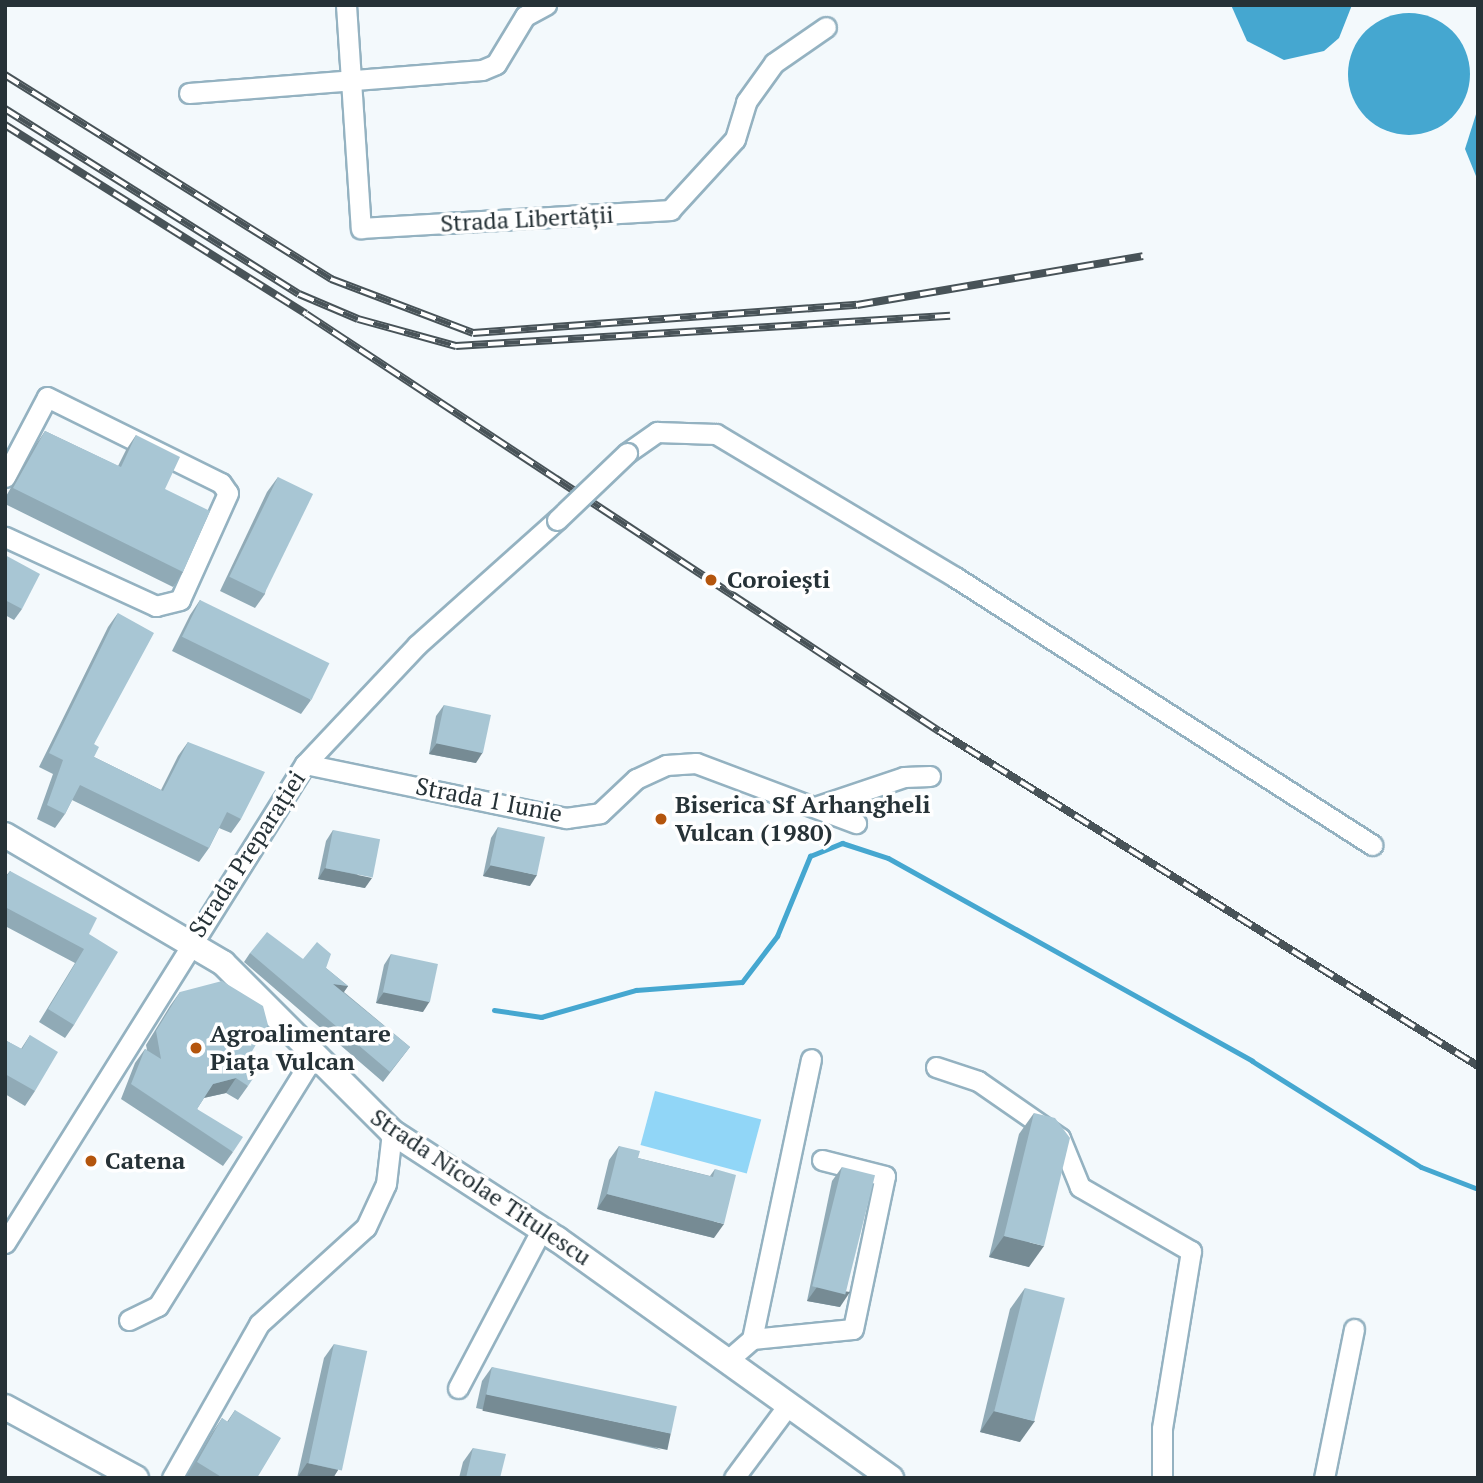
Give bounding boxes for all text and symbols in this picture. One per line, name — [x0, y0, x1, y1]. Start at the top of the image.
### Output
street label: Strada Libertății — [440, 200, 614, 238]
place label: Coroiești — [727, 566, 830, 594]
marker: Coroiești — [701, 570, 721, 590]
street label: Strada Preparației — [183, 765, 311, 943]
street label: Strada 1 Iunie — [413, 772, 565, 828]
place label: Biserica Sf Arhangheli Vulcan (1980) — [675, 791, 931, 847]
marker: Biserica Sf Arhangheli Vulcan (1980) — [653, 811, 669, 827]
place label: Agroalimentare Piața Vulcan — [210, 1020, 391, 1076]
marker: Agroalimentare Piața Vulcan — [188, 1040, 204, 1056]
street label: Strada Nicolae Titulescu — [365, 1102, 597, 1272]
place label: Catena — [105, 1147, 185, 1175]
marker: Catena — [83, 1153, 99, 1169]

